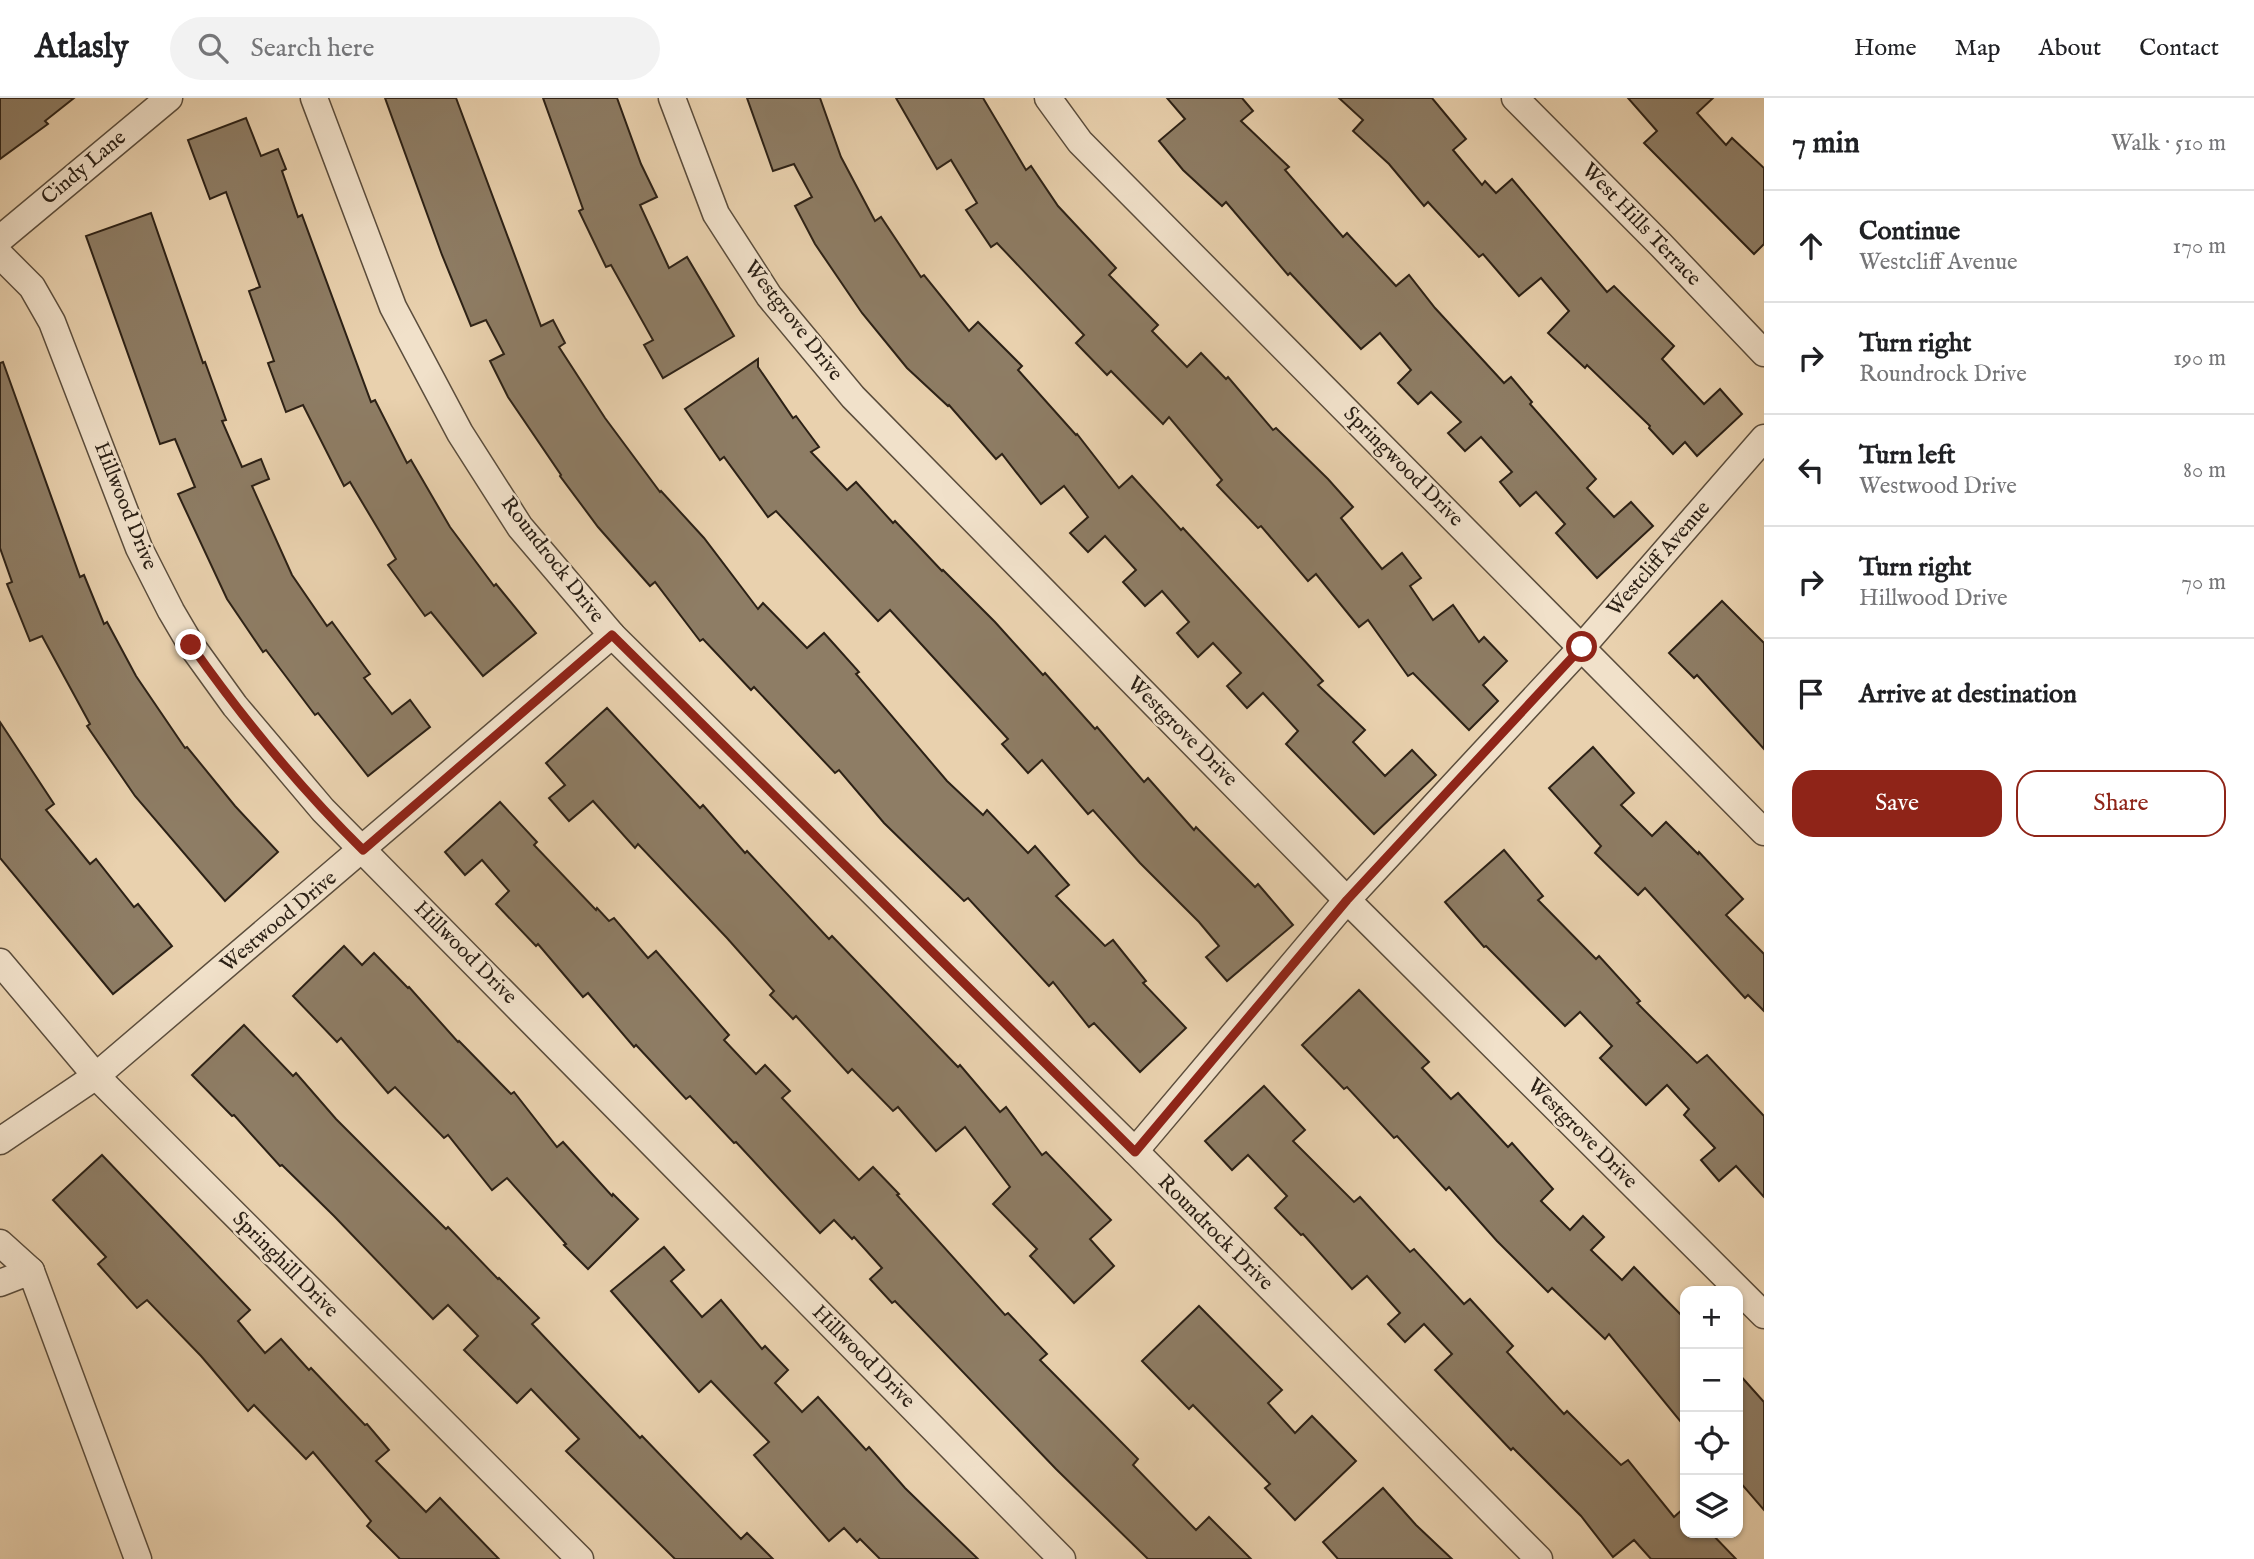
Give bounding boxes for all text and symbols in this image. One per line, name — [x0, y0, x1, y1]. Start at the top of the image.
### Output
search box — [170, 17, 660, 80]
text: Atlasly — [35, 27, 128, 69]
icon: search — [194, 29, 232, 67]
text: Search here — [250, 32, 374, 65]
text: Home — [1854, 33, 1917, 64]
text: Map — [1955, 33, 2001, 64]
text: About — [2039, 33, 2101, 64]
text: Contact — [2139, 33, 2219, 64]
street label: Cindy Lane — [36, 124, 132, 211]
text: 7 min — [1792, 125, 1860, 163]
text: Walk · 510 m — [2111, 129, 2226, 158]
street label: West Hills Terrace — [1575, 158, 1707, 293]
text: Continue — [1859, 215, 1960, 248]
icon: ahead — [1792, 227, 1830, 265]
text: 170 m — [2173, 232, 2226, 261]
text: Westcliff Avenue — [1859, 248, 2018, 277]
street label: Westgrove Drive — [737, 255, 849, 387]
text: Turn right — [1859, 327, 1972, 360]
icon: right — [1792, 339, 1830, 377]
text: 190 m — [2173, 344, 2226, 373]
text: Roundrock Drive — [1859, 360, 2027, 389]
street label: Springwood Drive — [1337, 401, 1469, 533]
street label: Hillwood Drive — [87, 438, 163, 574]
text: Turn left — [1859, 439, 1956, 472]
icon: left — [1792, 451, 1830, 489]
text: 80 m — [2183, 456, 2226, 485]
text: Westwood Drive — [1859, 472, 2017, 501]
street label: Roundrock Drive — [494, 491, 610, 629]
street label: Westcliff Avenue — [1601, 495, 1717, 623]
text: Turn right — [1859, 551, 1972, 584]
icon: right — [1792, 563, 1830, 601]
text: 70 m — [2181, 568, 2226, 597]
text: Hillwood Drive — [1859, 584, 2008, 613]
route end — [175, 629, 206, 660]
route start — [1566, 631, 1597, 662]
street label: Westgrove Drive — [1121, 671, 1243, 793]
icon: arrive — [1792, 675, 1830, 713]
text: Arrive at destination — [1859, 678, 2077, 711]
button: Save — [1792, 770, 2002, 837]
button: Share — [2016, 770, 2226, 837]
street label: Westwood Drive — [215, 865, 343, 979]
street label: Hillwood Drive — [407, 895, 523, 1011]
street label: Westgrove Drive — [1521, 1073, 1643, 1195]
street label: Roundrock Drive — [1151, 1169, 1279, 1297]
street label: Springhill Drive — [226, 1206, 344, 1324]
map controls — [1680, 1286, 1743, 1538]
button: + — [1680, 1286, 1743, 1349]
street label: Hillwood Drive — [805, 1299, 921, 1415]
button: − — [1680, 1349, 1743, 1412]
button: locate — [1680, 1412, 1743, 1475]
button: layers — [1680, 1475, 1743, 1538]

